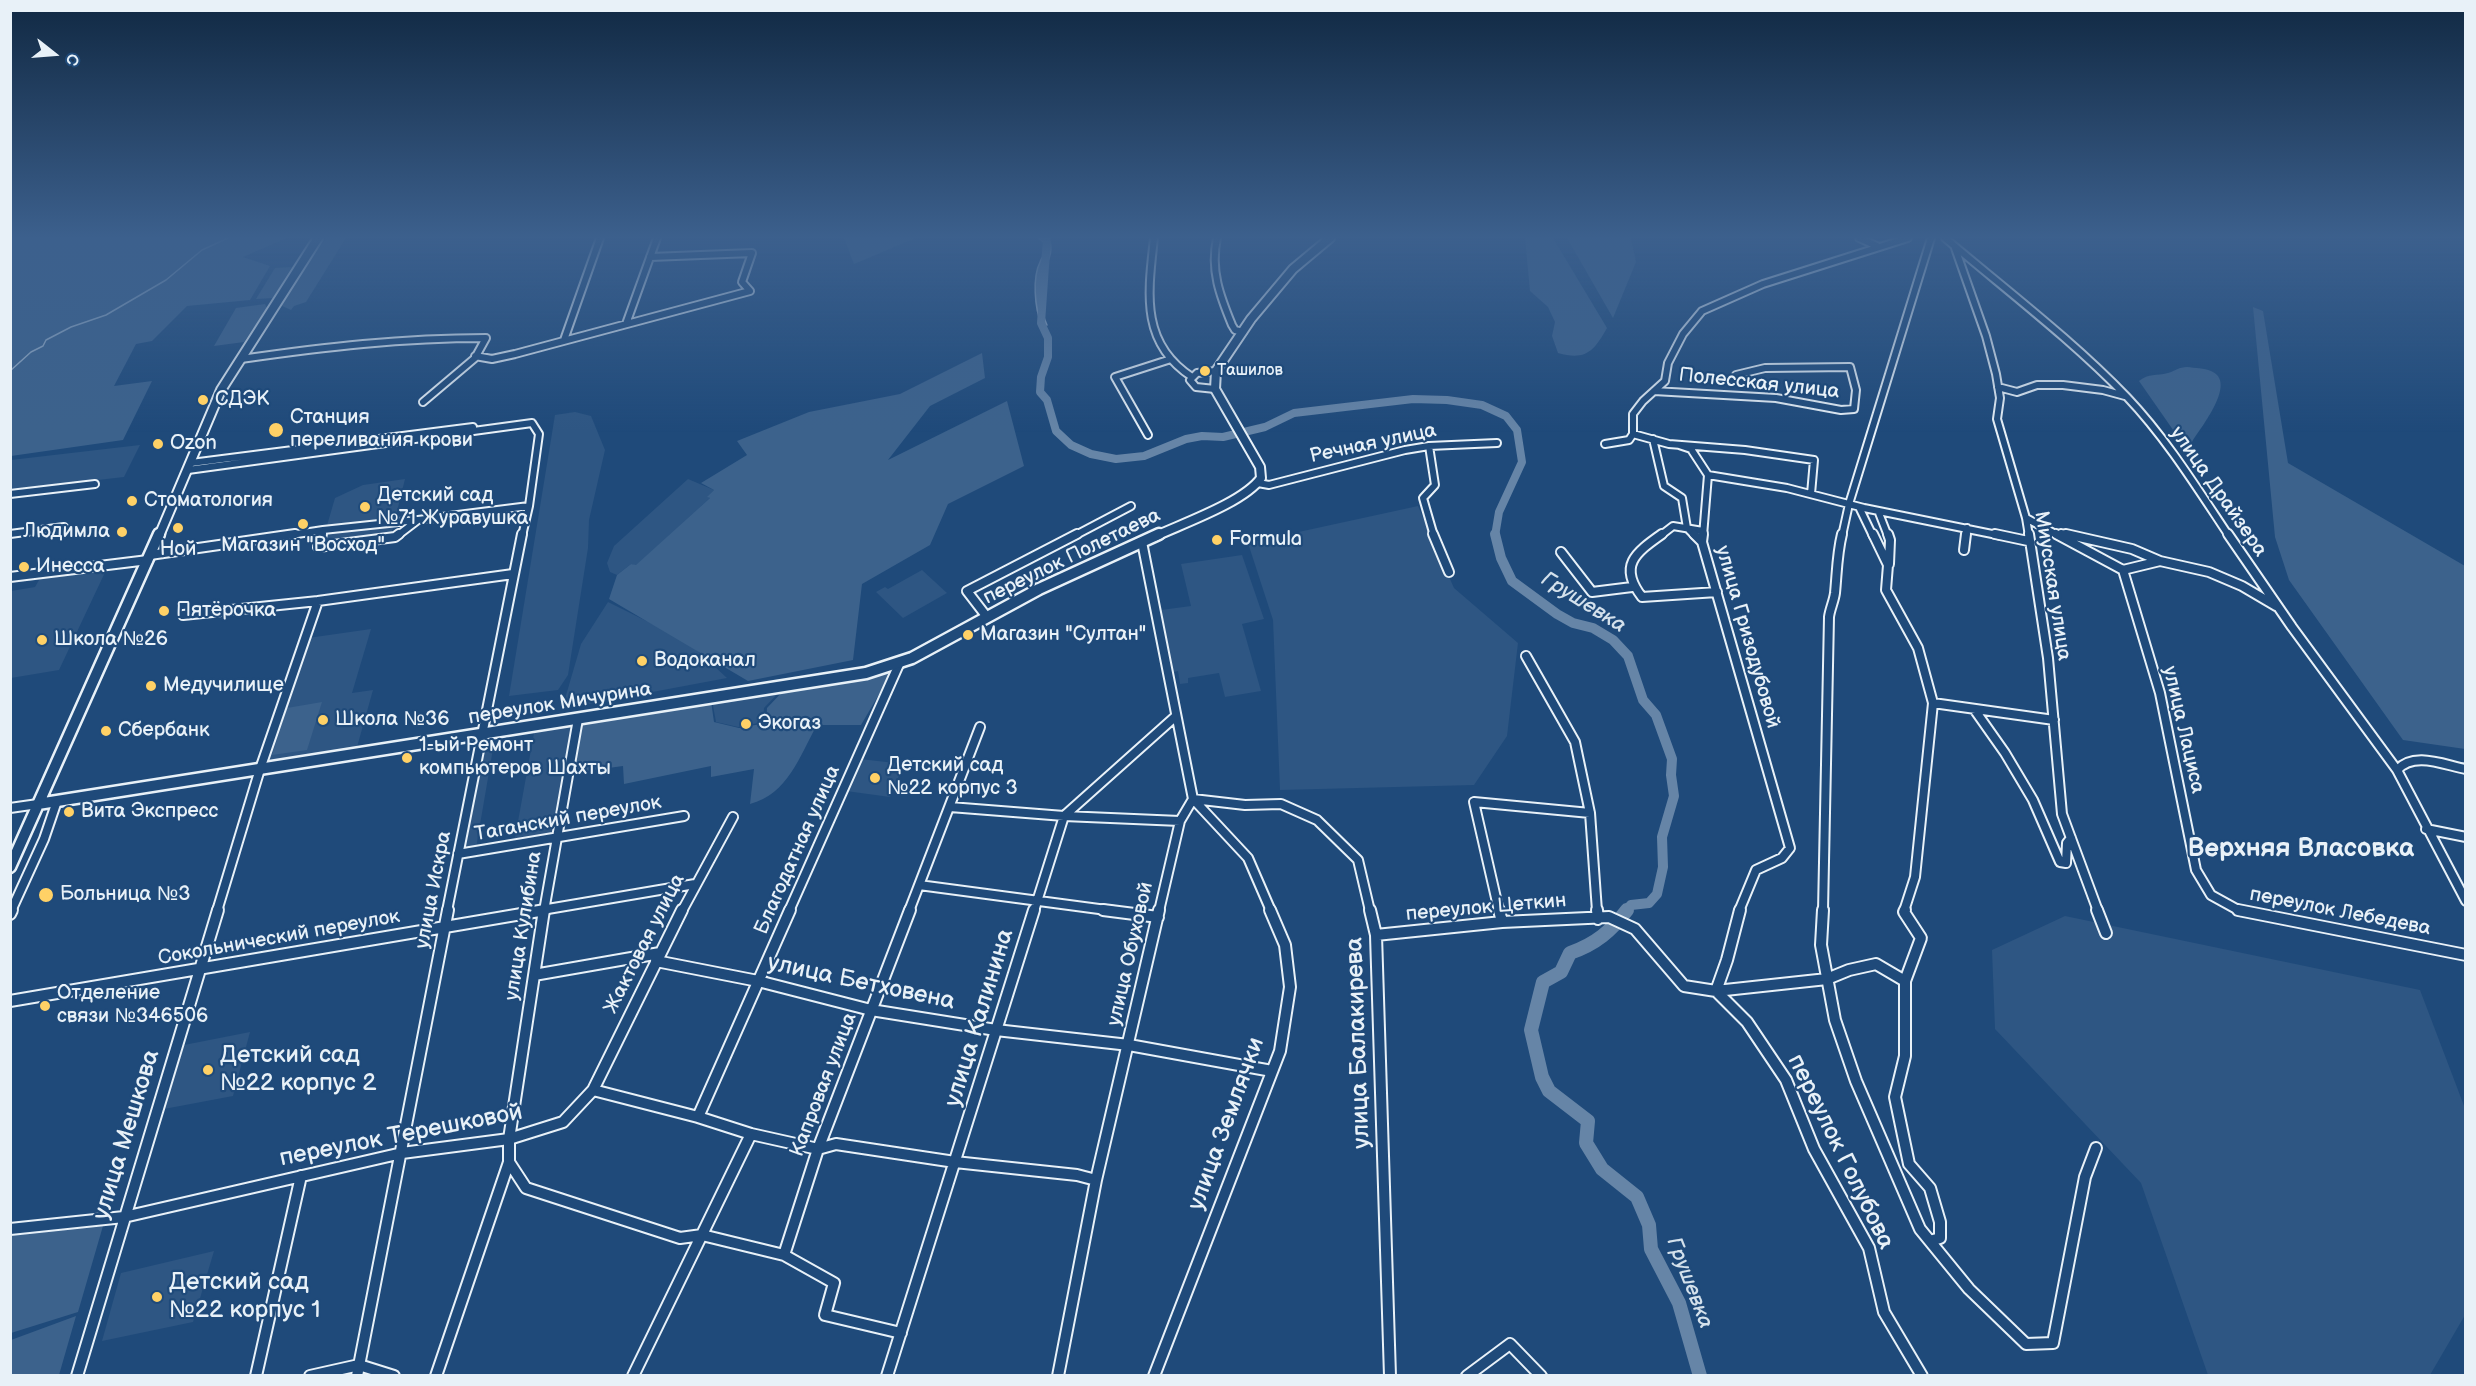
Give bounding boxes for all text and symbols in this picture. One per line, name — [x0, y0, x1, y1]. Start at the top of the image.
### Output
north arrow — [24, 24, 84, 84]
text: С — [61, 51, 82, 68]
place label: Ташилов — [1217, 361, 1283, 381]
marker: Ташилов — [1198, 364, 1212, 378]
street label: Полесская улица — [1678, 364, 1840, 404]
place label: СДЭК — [215, 388, 269, 412]
marker: СДЭК — [196, 393, 210, 407]
place label: Станция переливания крови — [290, 406, 473, 453]
street label: Речная улица — [1307, 419, 1439, 469]
marker: Станция переливания крови — [267, 421, 285, 439]
street label: улица Драйзера — [2164, 422, 2272, 562]
place label: Ozon — [170, 432, 217, 456]
marker: Ozon — [151, 437, 165, 451]
place label: Детский сад №71 Журавушка — [377, 484, 528, 531]
place label: Стоматология — [144, 489, 273, 513]
marker: Стоматология — [125, 494, 139, 508]
marker: Детский сад №71 Журавушка — [358, 500, 372, 514]
street label: переулок Полетаева — [980, 504, 1164, 610]
street label: Миусская улица — [2028, 510, 2076, 662]
marker: Магазин "Восход" — [296, 517, 310, 531]
place label: Людимла — [23, 520, 110, 544]
marker: Ной — [171, 521, 185, 535]
marker: Людимла — [115, 525, 129, 539]
place label: Formula — [1229, 528, 1302, 552]
marker: Formula — [1210, 533, 1224, 547]
place label: Магазин "Восход" — [221, 534, 385, 558]
place label: Ной — [160, 538, 196, 562]
street label: улица Гризодубовой — [1709, 543, 1785, 731]
place label: Инесса — [36, 555, 105, 579]
marker: Инесса — [17, 560, 31, 574]
water label: Грушевка — [1536, 567, 1630, 639]
place label: Пятёрочка — [176, 599, 276, 623]
marker: Пятёрочка — [157, 604, 171, 618]
place label: Магазин "Султан" — [980, 623, 1146, 647]
place label: Школа №26 — [54, 628, 168, 652]
marker: Магазин "Султан" — [961, 628, 975, 642]
marker: Школа №26 — [35, 633, 49, 647]
place label: Водоканал — [654, 649, 756, 673]
marker: Водоканал — [635, 654, 649, 668]
street label: улица Лациса — [2157, 664, 2209, 796]
place label: Медучилище — [163, 674, 284, 698]
street label: переулок Мичурина — [467, 678, 653, 730]
marker: Медучилище — [144, 679, 158, 693]
place label: Школа №36 — [335, 708, 449, 732]
place label: Экогаз — [758, 712, 821, 736]
marker: Школа №36 — [316, 713, 330, 727]
marker: Экогаз — [739, 717, 753, 731]
place label: Сбербанк — [118, 719, 210, 743]
marker: Сбербанк — [99, 724, 113, 738]
place label: 1-ый Ремонт компьютеров Шахты — [419, 734, 611, 781]
marker: 1-ый Ремонт компьютеров Шахты — [400, 751, 414, 765]
place label: Детский сад №22 корпус 3 — [887, 754, 1018, 801]
street label: Благодатная улица — [750, 762, 846, 938]
marker: Детский сад №22 корпус 3 — [868, 771, 882, 785]
street label: Таганский переулок — [473, 791, 663, 847]
place label: Вита Экспресс — [81, 800, 218, 824]
marker: Вита Экспресс — [62, 805, 76, 819]
street label: улица Искра — [411, 829, 457, 951]
district label: Верхняя Власовка — [2188, 833, 2414, 865]
street label: улица Кулибина — [500, 850, 548, 1002]
street label: Жактовая улица — [599, 870, 691, 1018]
street label: улица Обуховой — [1103, 880, 1159, 1028]
place label: Больница №3 — [60, 883, 191, 907]
street label: переулок Лебедева — [2248, 883, 2432, 941]
marker: Больница №3 — [37, 886, 55, 904]
street label: переулок Цеткин — [1405, 889, 1567, 927]
street label: Сокольнический переулок — [156, 905, 402, 971]
street label: улица Калинина — [939, 926, 1021, 1110]
street label: улица Балакирева — [1341, 937, 1377, 1149]
street label: улица Бетховена — [765, 949, 957, 1017]
place label: Отделение связи №346506 — [57, 982, 208, 1029]
marker: Отделение связи №346506 — [38, 999, 52, 1013]
street label: Капровая улица — [786, 1010, 862, 1160]
street label: улица Землячки — [1182, 1034, 1272, 1214]
place label: Детский сад №22 корпус 2 — [220, 1042, 376, 1098]
street label: улица Мешкова — [87, 1046, 167, 1224]
street label: переулок Голубова — [1780, 1050, 1900, 1254]
marker: Детский сад №22 корпус 2 — [201, 1063, 215, 1077]
street label: переулок Терешковой — [277, 1098, 525, 1174]
water label: Грушевка — [1660, 1234, 1718, 1332]
place label: Детский сад №22 корпус 1 — [169, 1269, 320, 1325]
marker: Детский сад №22 корпус 1 — [150, 1290, 164, 1304]

